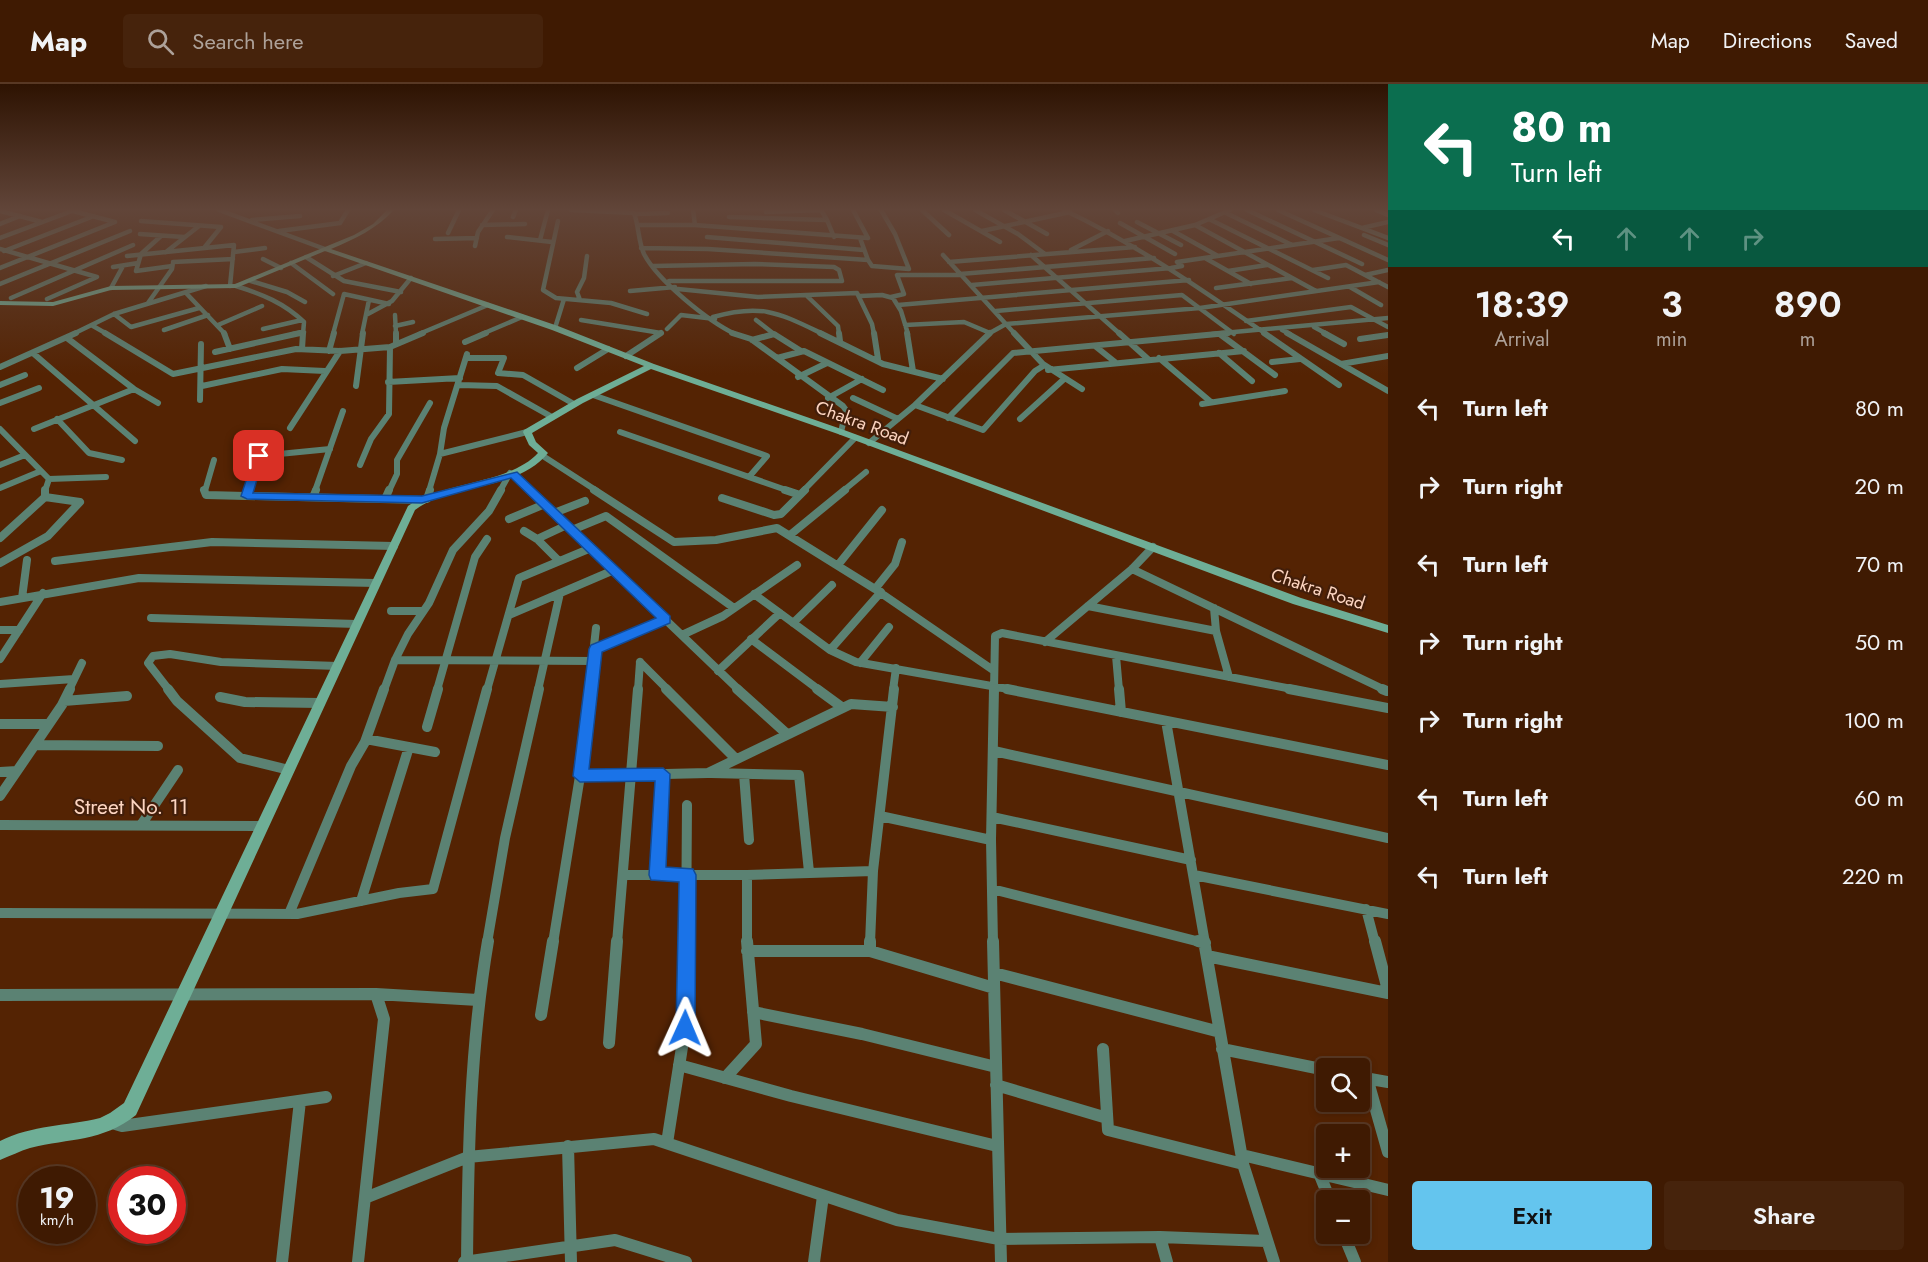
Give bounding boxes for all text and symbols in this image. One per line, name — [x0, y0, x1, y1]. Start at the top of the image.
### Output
search box — [123, 14, 543, 68]
text: Map — [30, 21, 87, 62]
icon: search — [144, 25, 177, 58]
text: Search here — [192, 25, 304, 57]
text: Map — [1651, 26, 1690, 56]
text: Directions — [1723, 26, 1812, 56]
text: Saved — [1845, 26, 1898, 56]
text: 80 m — [1511, 97, 1612, 158]
icon: left — [1412, 108, 1490, 186]
text: Turn left — [1511, 153, 1601, 192]
icon: left — [1547, 222, 1580, 255]
icon: ahead — [1610, 222, 1643, 255]
icon: ahead — [1673, 222, 1706, 255]
icon: right — [1736, 222, 1769, 255]
text: 18:39 — [1474, 278, 1570, 330]
text: 3 — [1661, 278, 1682, 330]
text: 890 — [1774, 278, 1842, 330]
text: Arrival — [1494, 325, 1550, 354]
text: min — [1656, 325, 1687, 354]
text: m — [1800, 325, 1815, 354]
icon: left — [1412, 392, 1445, 425]
text: Turn left — [1463, 392, 1548, 424]
text: 80 m — [1855, 392, 1904, 424]
street label: Chakra Road — [812, 394, 912, 452]
pin — [233, 430, 284, 481]
icon: arrive — [242, 439, 275, 472]
icon: right — [1412, 470, 1445, 503]
text: Turn right — [1463, 470, 1563, 502]
text: 20 m — [1855, 470, 1904, 502]
icon: left — [1412, 548, 1445, 581]
text: Turn left — [1463, 548, 1548, 580]
text: 70 m — [1855, 548, 1904, 580]
street label: Chakra Road — [1268, 562, 1368, 616]
icon: right — [1412, 626, 1445, 659]
text: Turn right — [1463, 626, 1563, 658]
text: 50 m — [1855, 626, 1904, 658]
icon: right — [1412, 704, 1445, 737]
text: Turn right — [1463, 704, 1563, 736]
text: 100 m — [1844, 704, 1904, 736]
icon: left — [1412, 782, 1445, 815]
text: Turn left — [1463, 782, 1548, 814]
text: 60 m — [1854, 782, 1904, 814]
street label: Street No. 11 — [74, 792, 188, 822]
icon: left — [1412, 860, 1445, 893]
text: Turn left — [1463, 860, 1548, 892]
text: 220 m — [1842, 860, 1904, 892]
position arrow — [653, 996, 717, 1060]
map controls — [1316, 1058, 1370, 1244]
button: search — [1316, 1058, 1370, 1112]
button: + — [1316, 1124, 1370, 1178]
speed limit sign: 30 — [108, 1166, 186, 1244]
text: 19 — [39, 1176, 75, 1219]
button: Exit — [1412, 1181, 1652, 1250]
button: Share — [1664, 1181, 1904, 1250]
button: − — [1316, 1190, 1370, 1244]
text: km/h — [40, 1209, 74, 1231]

